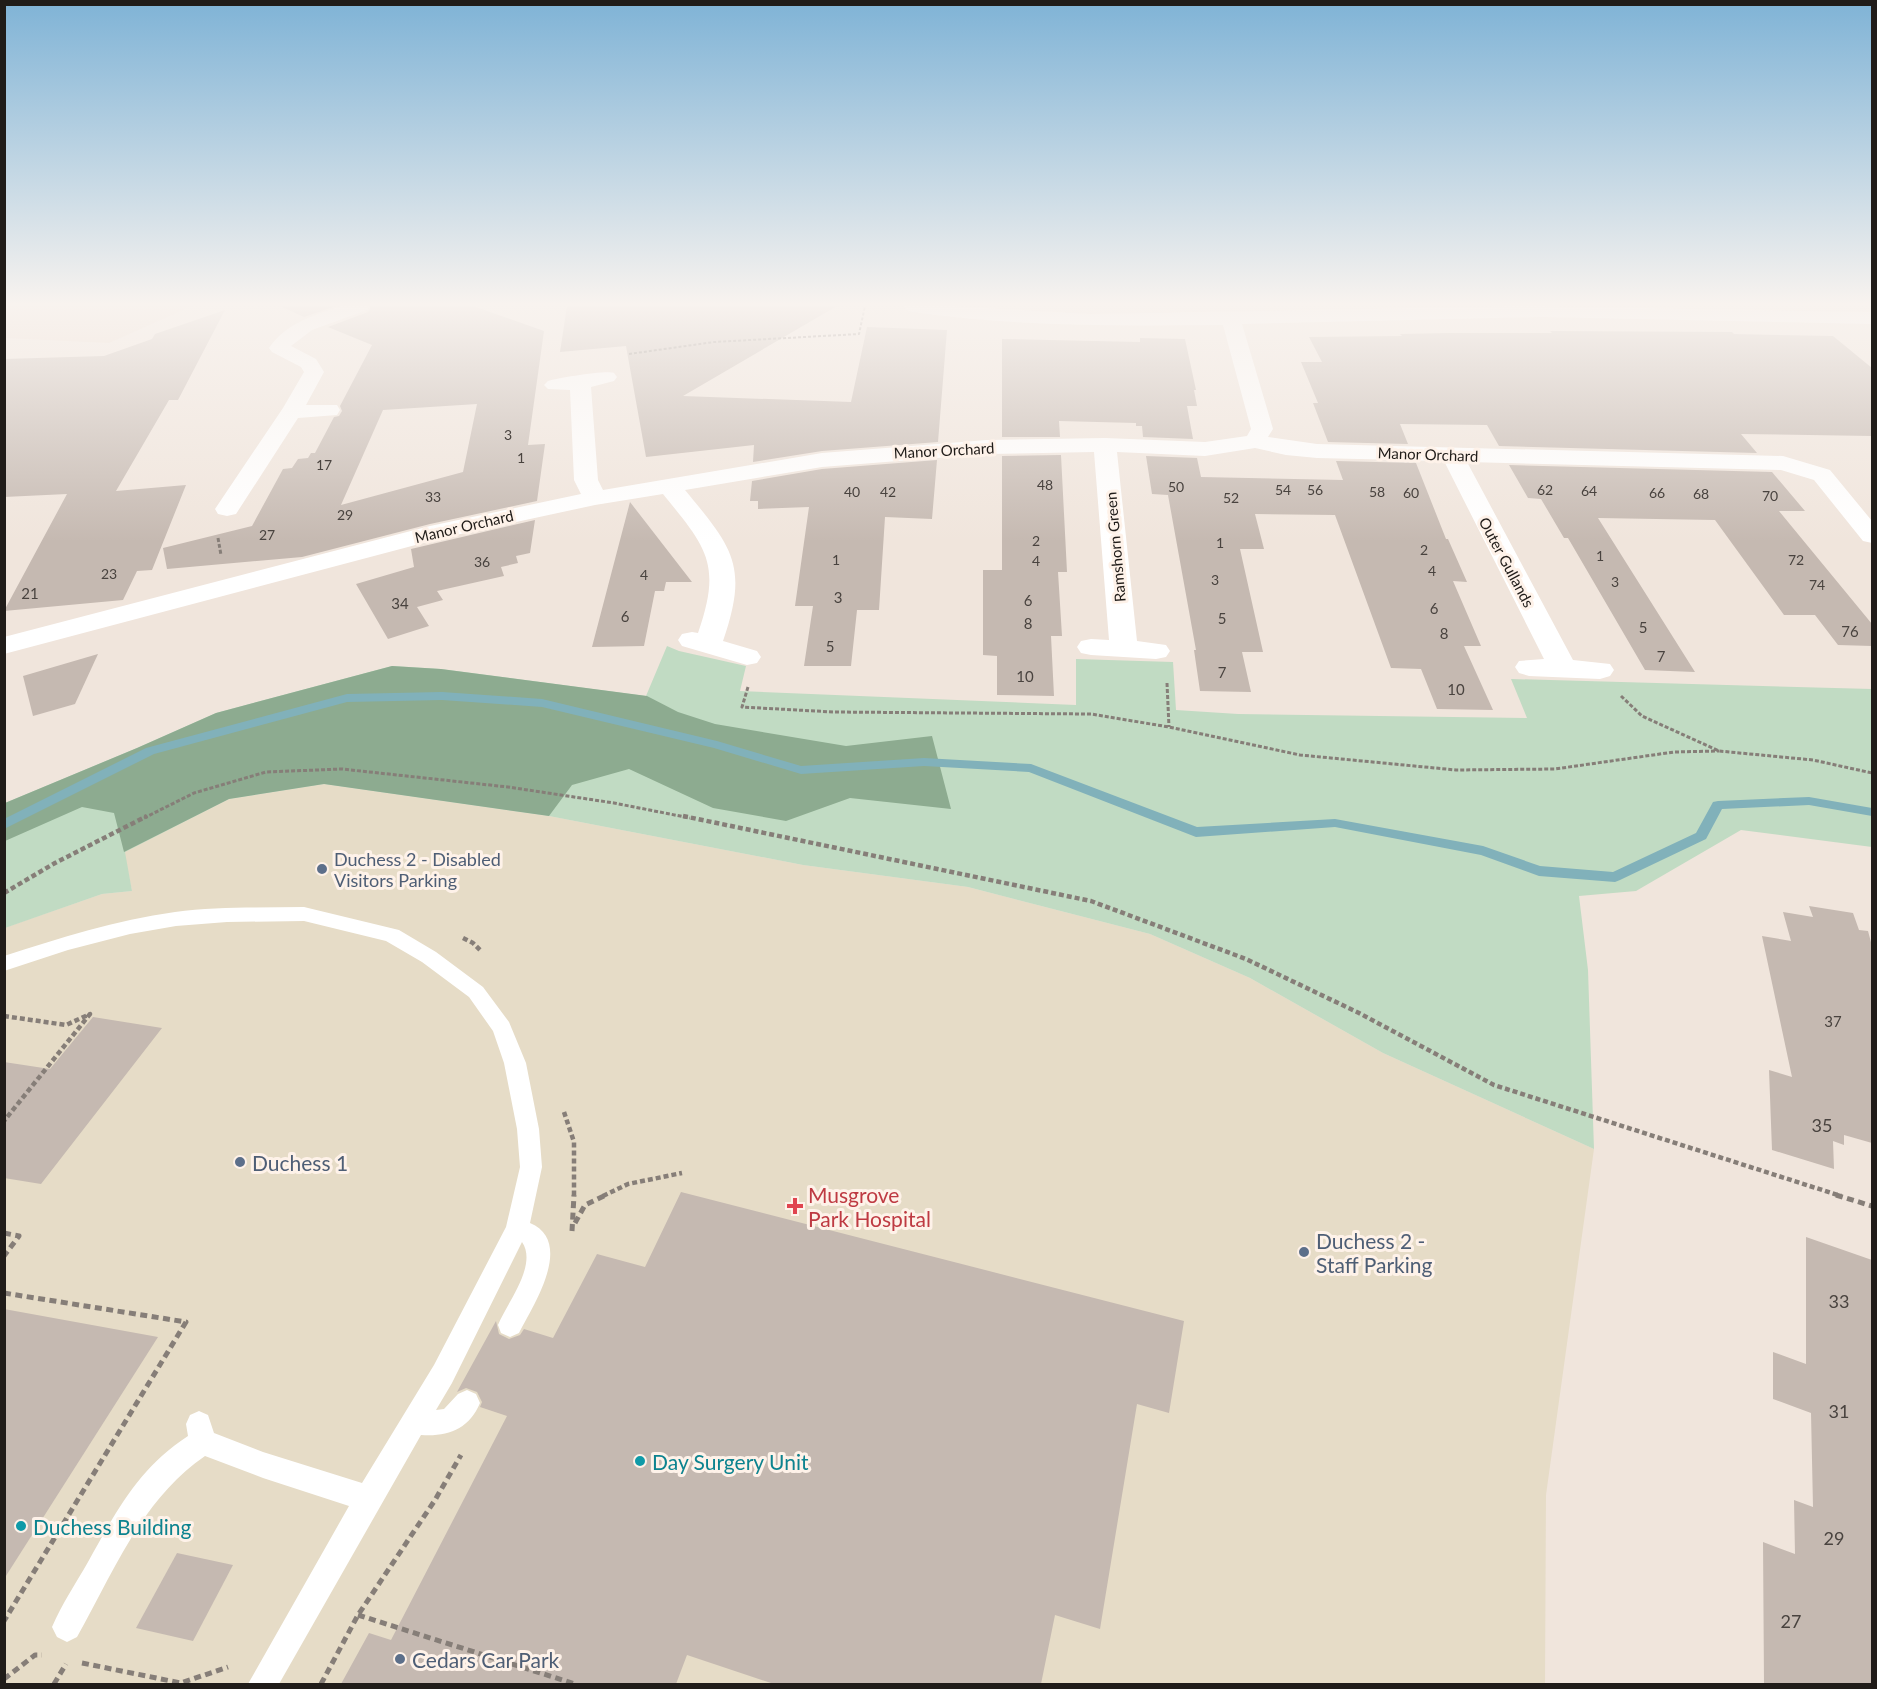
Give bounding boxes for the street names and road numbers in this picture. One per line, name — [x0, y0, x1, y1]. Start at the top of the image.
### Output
street label: Manor Orchard — [893, 438, 995, 462]
street label: Manor Orchard — [1377, 443, 1479, 465]
street label: Ramshorn Green — [1101, 491, 1129, 603]
street label: Manor Orchard — [413, 506, 515, 546]
street label: Outer Gullands — [1476, 514, 1538, 610]

